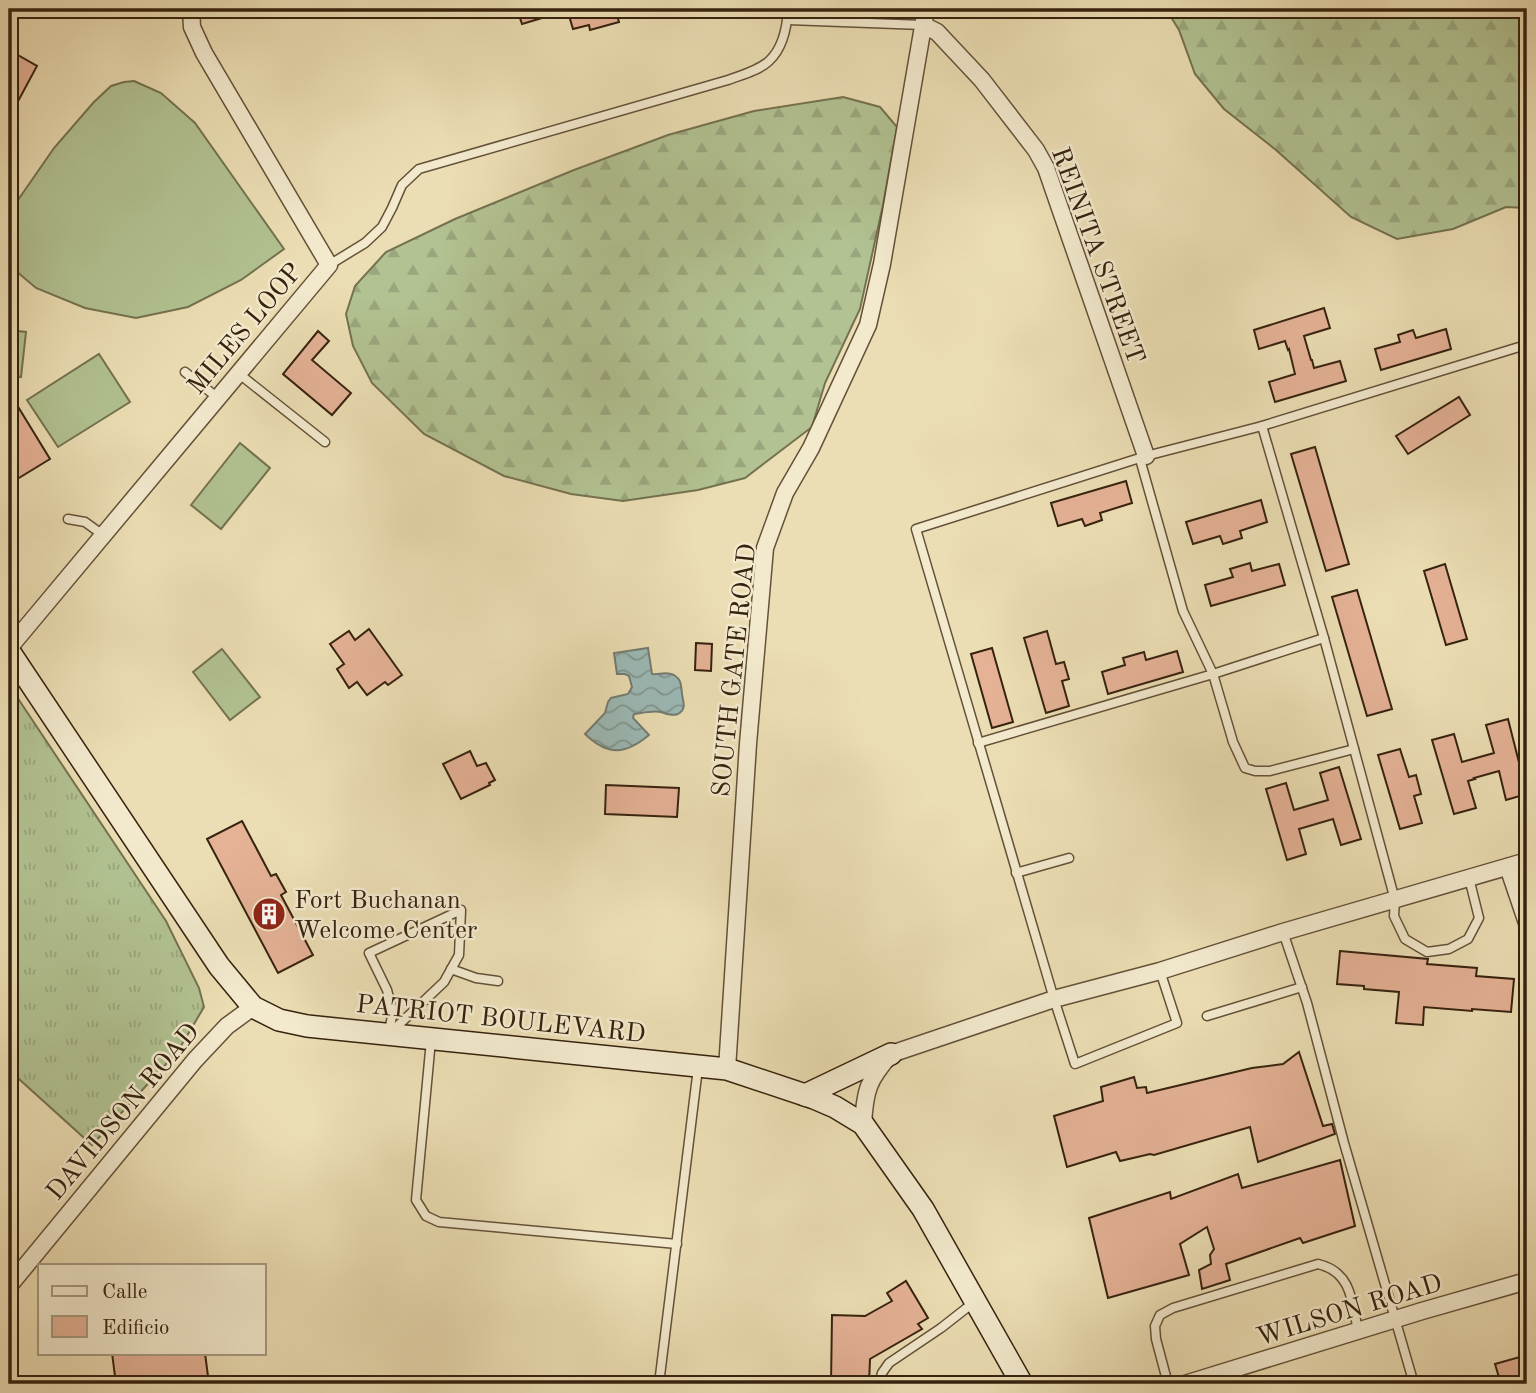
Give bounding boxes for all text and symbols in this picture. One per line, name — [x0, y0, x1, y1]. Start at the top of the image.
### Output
street label: REINITA STREET — [1046, 144, 1148, 367]
street label: MILES LOOP — [183, 259, 308, 400]
street label: SOUTH GATE ROAD — [709, 542, 761, 798]
place label: Fort Buchanan Welcome Center — [294, 888, 478, 944]
building icon: Fort Buchanan Welcome Center — [250, 895, 288, 933]
street label: PATRIOT BOULEVARD — [355, 992, 647, 1048]
street label: DAVIDSON ROAD — [42, 1019, 205, 1206]
legend — [38, 1264, 266, 1354]
street label: WILSON ROAD — [1254, 1270, 1445, 1351]
text: Calle — [102, 1282, 147, 1303]
text: Edificio — [102, 1318, 170, 1339]

